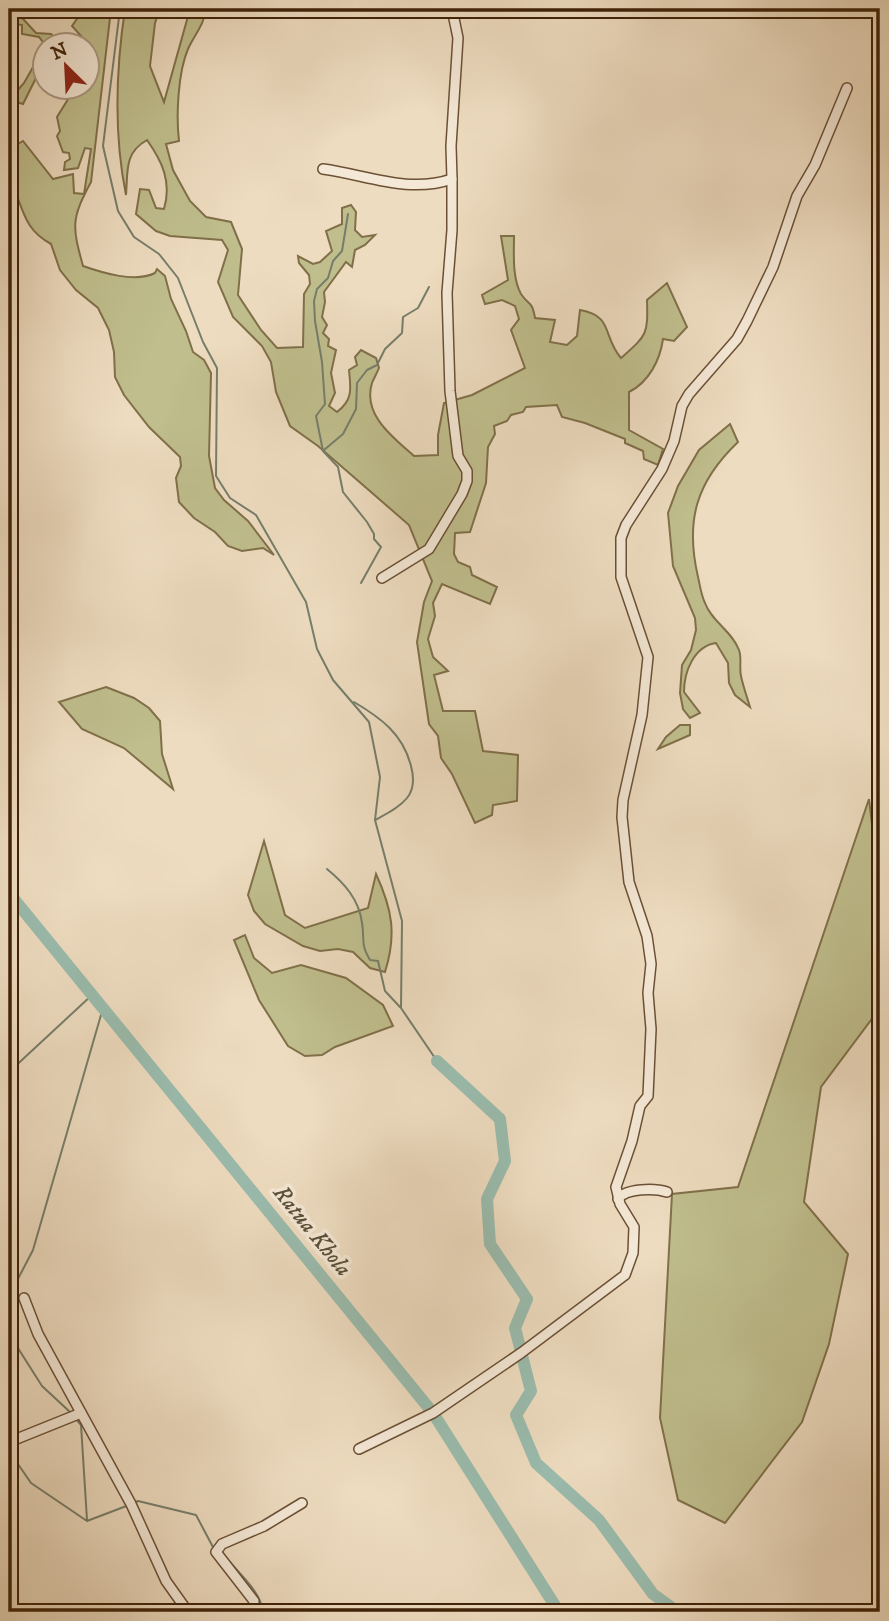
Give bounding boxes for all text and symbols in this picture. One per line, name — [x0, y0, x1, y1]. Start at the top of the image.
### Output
north arrow — [32, 32, 102, 102]
text: N — [48, 38, 72, 66]
water label: Ratua Khola — [266, 1179, 358, 1283]

